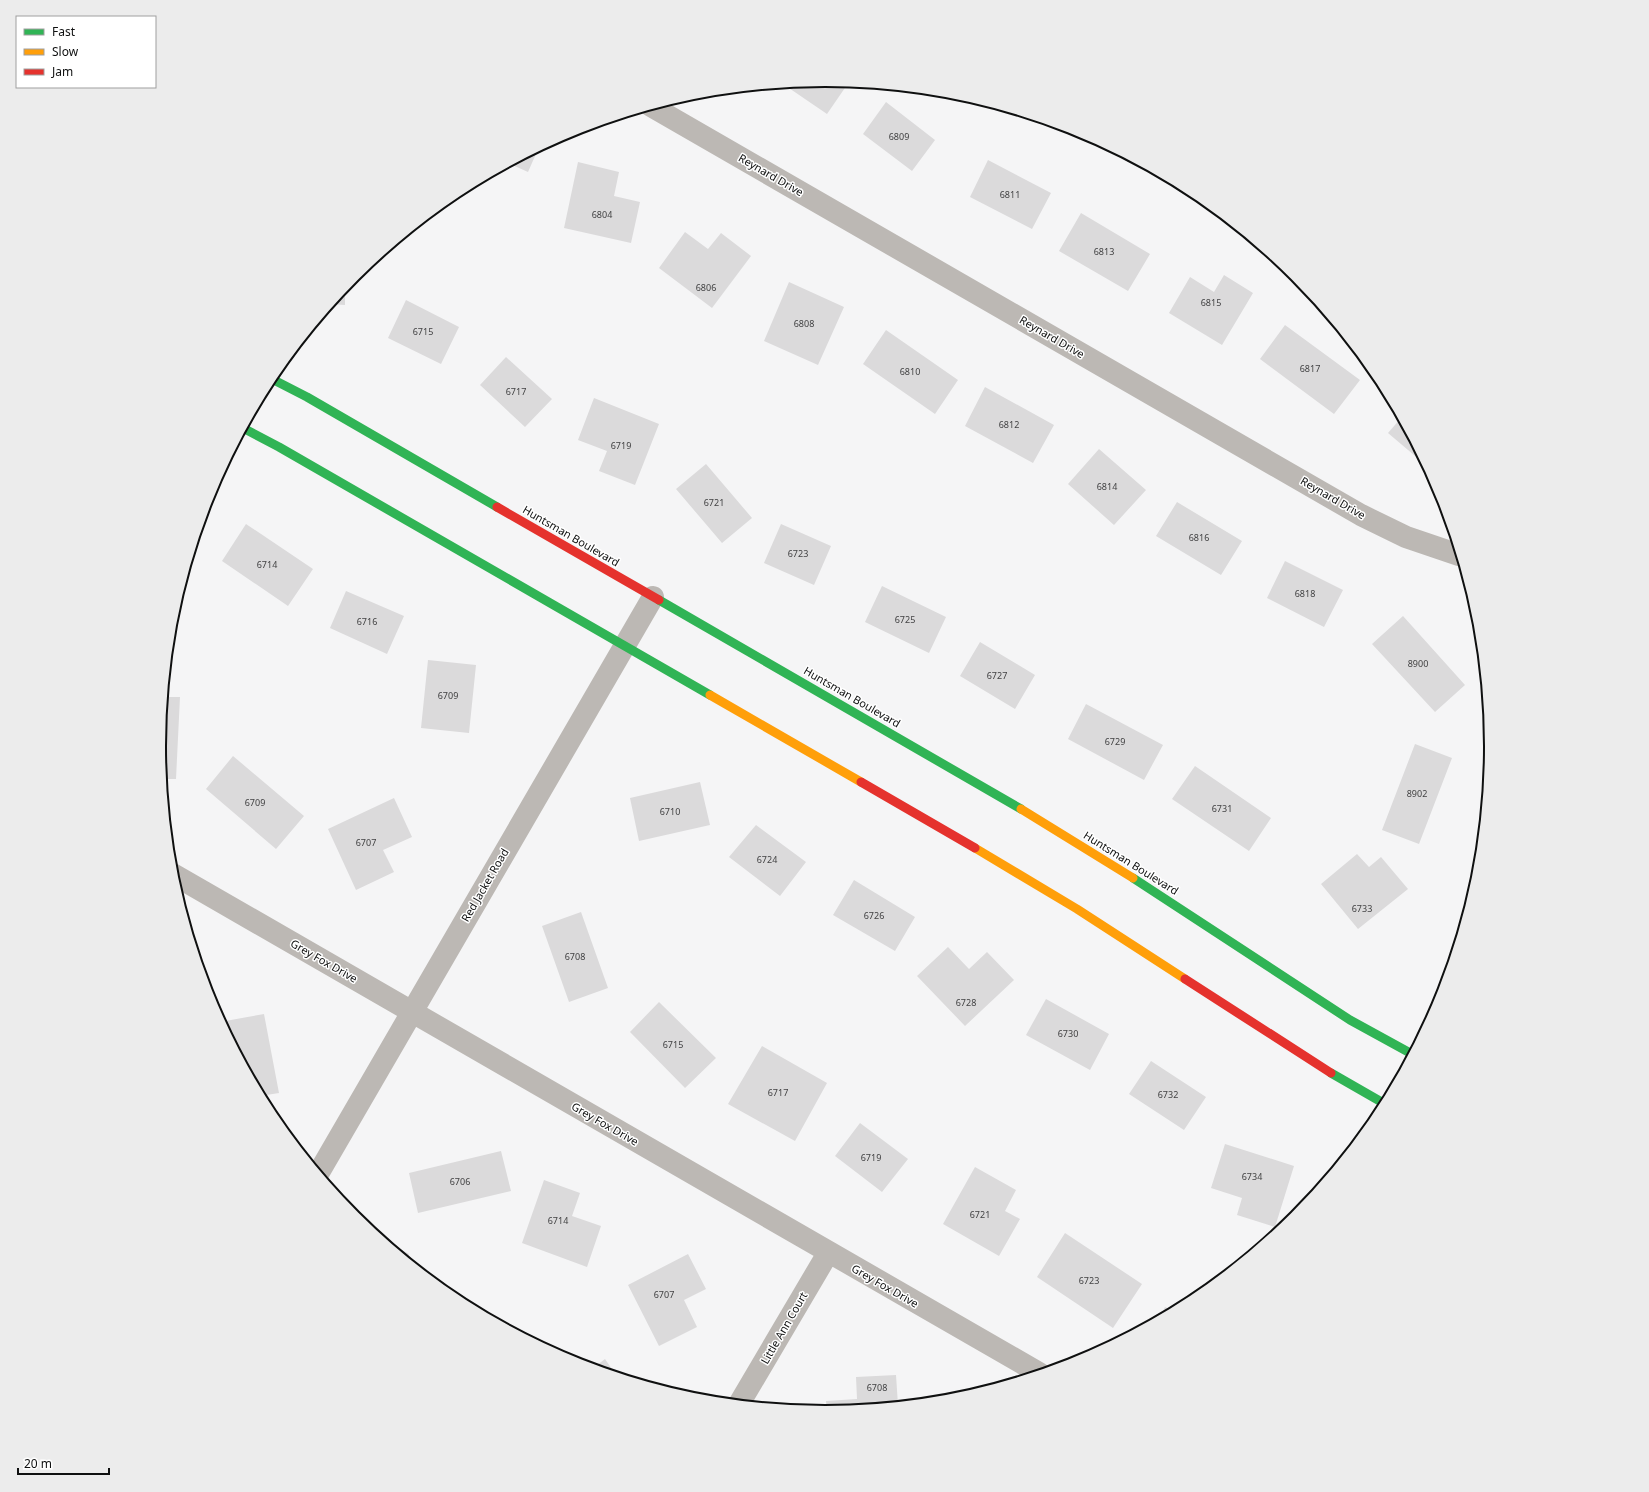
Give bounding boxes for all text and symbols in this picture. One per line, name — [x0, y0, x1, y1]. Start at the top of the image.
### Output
legend — [16, 16, 156, 88]
text: Fast — [52, 23, 76, 40]
text: Slow — [52, 43, 79, 60]
text: Jam — [51, 63, 73, 80]
house number: 6809 — [889, 130, 909, 143]
street label: Reynard Drive — [736, 150, 806, 199]
house number: 6811 — [1000, 188, 1020, 201]
house number: 6804 — [592, 208, 612, 221]
house number: 6813 — [1094, 245, 1114, 258]
house number: 6806 — [696, 281, 716, 294]
house number: 6815 — [1201, 296, 1221, 309]
street label: Reynard Drive — [1017, 312, 1087, 361]
house number: 6808 — [794, 317, 814, 330]
house number: 6715 — [413, 325, 433, 338]
house number: 6817 — [1300, 362, 1320, 375]
house number: 6810 — [900, 365, 920, 378]
house number: 6717 — [506, 385, 526, 398]
house number: 6812 — [999, 418, 1019, 431]
house number: 6719 — [611, 439, 631, 452]
street label: Reynard Drive — [1298, 473, 1368, 522]
house number: 6814 — [1097, 480, 1117, 493]
house number: 6721 — [704, 496, 724, 509]
street label: Huntsman Boulevard — [520, 502, 622, 569]
house number: 6816 — [1189, 531, 1209, 544]
house number: 6723 — [788, 547, 808, 560]
house number: 6714 — [257, 558, 277, 571]
house number: 6818 — [1295, 587, 1315, 600]
house number: 6725 — [895, 613, 915, 626]
house number: 6716 — [357, 615, 377, 628]
house number: 8900 — [1408, 657, 1428, 670]
street label: Huntsman Boulevard — [801, 663, 903, 730]
house number: 6727 — [987, 669, 1007, 682]
house number: 6709 — [438, 689, 458, 702]
house number: 6729 — [1105, 735, 1125, 748]
house number: 8902 — [1407, 787, 1427, 800]
house number: 6709 — [245, 796, 265, 809]
house number: 6731 — [1212, 802, 1232, 815]
house number: 6710 — [660, 805, 680, 818]
street label: Huntsman Boulevard — [1081, 827, 1182, 898]
house number: 6707 — [356, 836, 376, 849]
street label: Red Jacket Road — [457, 845, 512, 924]
house number: 6724 — [757, 853, 777, 866]
house number: 6733 — [1352, 902, 1372, 915]
house number: 6726 — [864, 909, 884, 922]
street label: Grey Fox Drive — [288, 935, 360, 986]
house number: 6708 — [565, 950, 585, 963]
house number: 6728 — [956, 996, 976, 1009]
house number: 6730 — [1058, 1027, 1078, 1040]
house number: 6715 — [663, 1038, 683, 1051]
house number: 6717 — [768, 1086, 788, 1099]
house number: 6732 — [1158, 1088, 1178, 1101]
street label: Grey Fox Drive — [569, 1098, 641, 1149]
house number: 6719 — [861, 1151, 881, 1164]
house number: 6734 — [1242, 1170, 1262, 1183]
house number: 6706 — [450, 1175, 470, 1188]
house number: 6721 — [970, 1208, 990, 1221]
house number: 6714 — [548, 1214, 568, 1227]
street label: Grey Fox Drive — [849, 1260, 921, 1311]
house number: 6723 — [1079, 1274, 1099, 1287]
house number: 6707 — [654, 1288, 674, 1301]
street label: Little Ann Court — [757, 1289, 810, 1367]
house number: 6708 — [867, 1381, 887, 1394]
scale bar — [18, 1450, 109, 1476]
text: 20 m — [24, 1455, 52, 1472]

